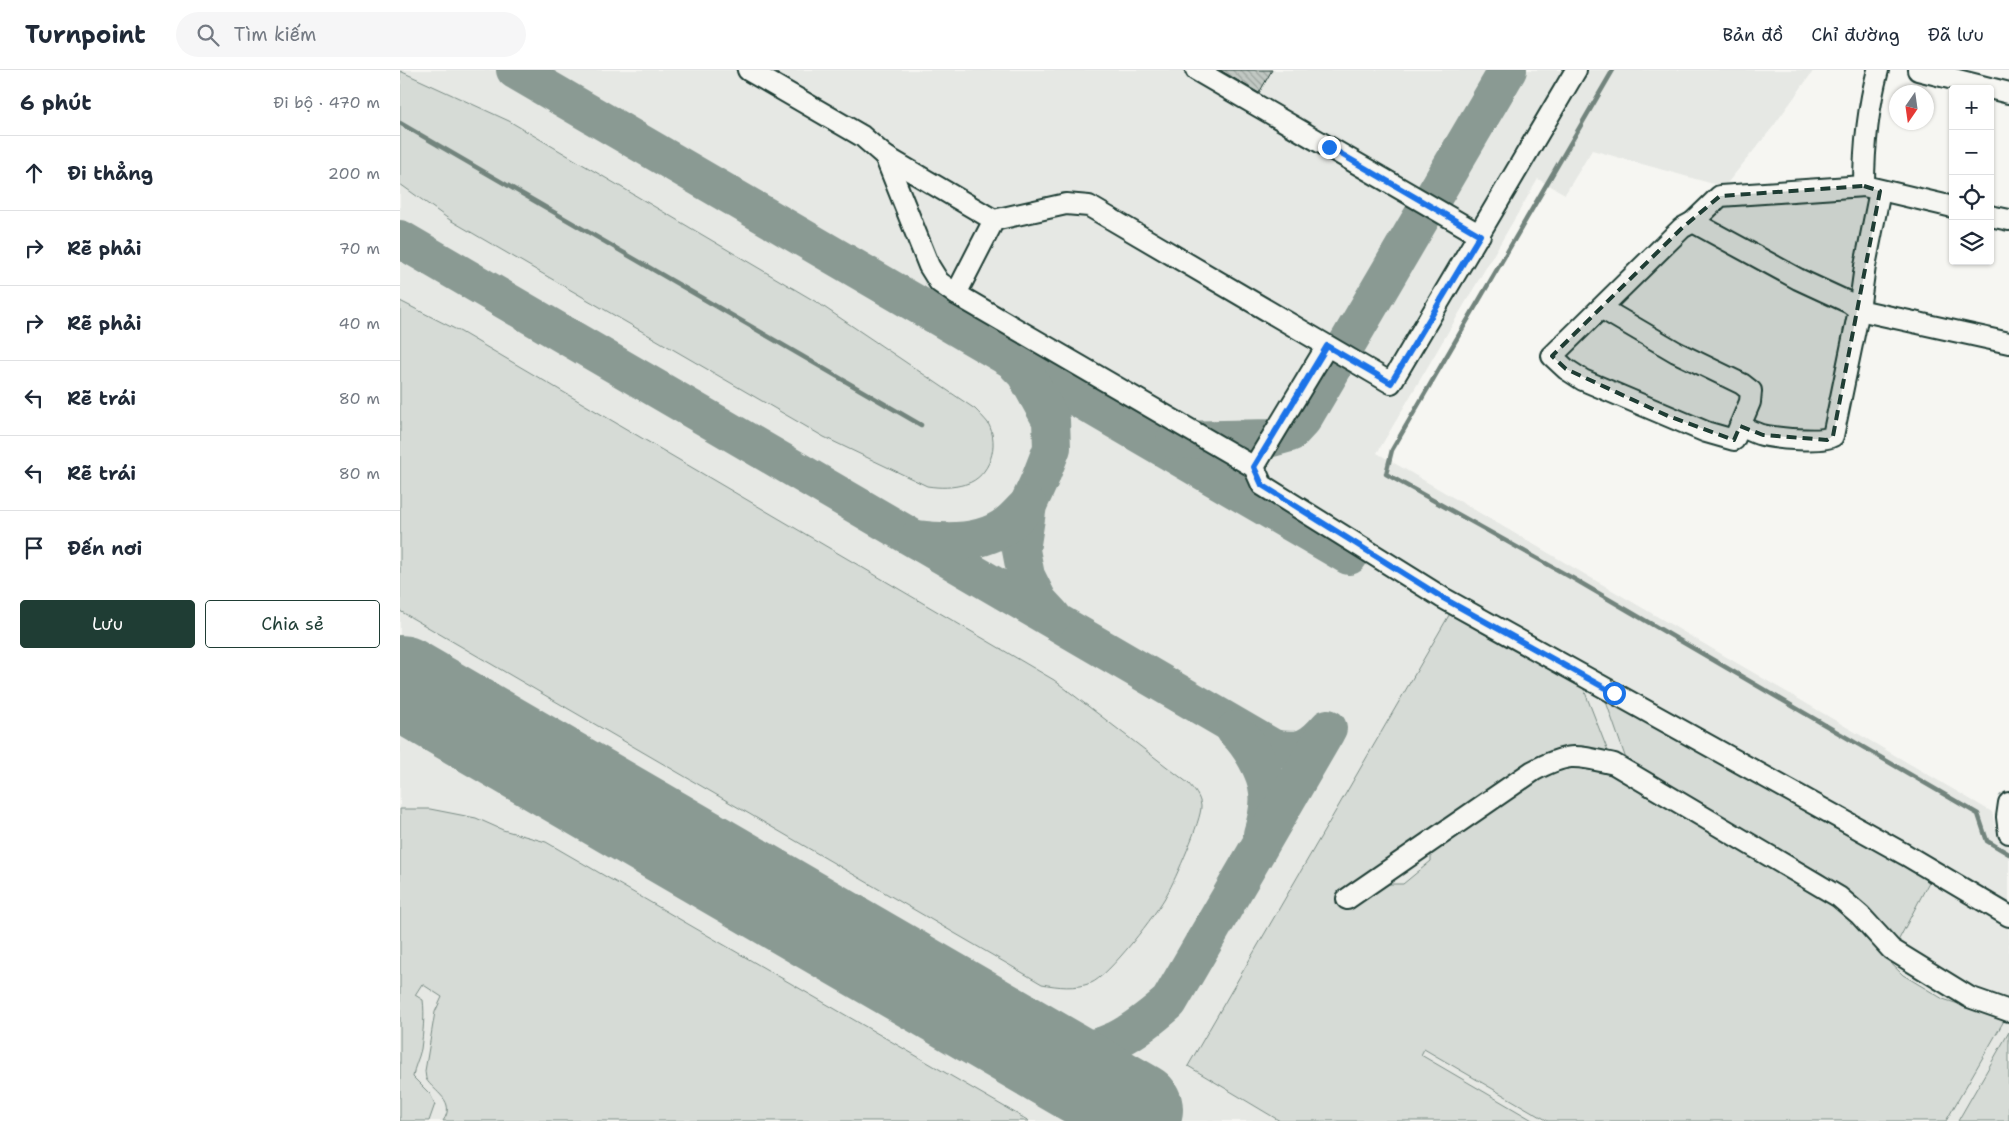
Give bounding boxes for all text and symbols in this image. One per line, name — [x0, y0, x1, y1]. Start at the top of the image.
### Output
search box — [176, 12, 526, 57]
text: Turnpoint — [25, 19, 146, 51]
icon: search — [194, 21, 222, 49]
text: Tìm kiếm — [234, 22, 317, 47]
text: Bản đồ — [1722, 23, 1783, 47]
text: Chỉ đường — [1811, 23, 1900, 47]
text: Đã lưu — [1928, 23, 1984, 47]
north arrow — [1889, 85, 1934, 130]
map controls — [1949, 85, 1994, 265]
button: + — [1949, 85, 1994, 130]
text: 6 phút — [20, 89, 92, 117]
text: Đi bộ · 470 m — [273, 92, 380, 113]
button: − — [1949, 130, 1994, 175]
route end — [1318, 136, 1341, 159]
icon: ahead — [20, 159, 48, 187]
text: Đi thẳng — [67, 161, 153, 186]
text: 200 m — [328, 163, 380, 184]
button: locate — [1949, 175, 1994, 220]
button: layers — [1949, 220, 1994, 265]
icon: right — [20, 234, 48, 262]
text: Rẽ phải — [67, 236, 142, 261]
text: 70 m — [339, 238, 380, 259]
icon: right — [20, 309, 48, 337]
text: Rẽ phải — [67, 311, 142, 336]
text: 40 m — [338, 313, 380, 334]
icon: left — [20, 384, 48, 412]
text: Rẽ trái — [67, 386, 136, 411]
text: 80 m — [339, 388, 380, 409]
icon: left — [20, 459, 48, 487]
text: Rẽ trái — [67, 461, 136, 486]
text: 80 m — [339, 463, 380, 484]
icon: arrive — [20, 534, 48, 562]
text: Đến nơi — [67, 536, 142, 561]
button: Lưu — [20, 600, 195, 648]
button: Chia sẻ — [205, 600, 380, 648]
route start — [1603, 682, 1626, 705]

